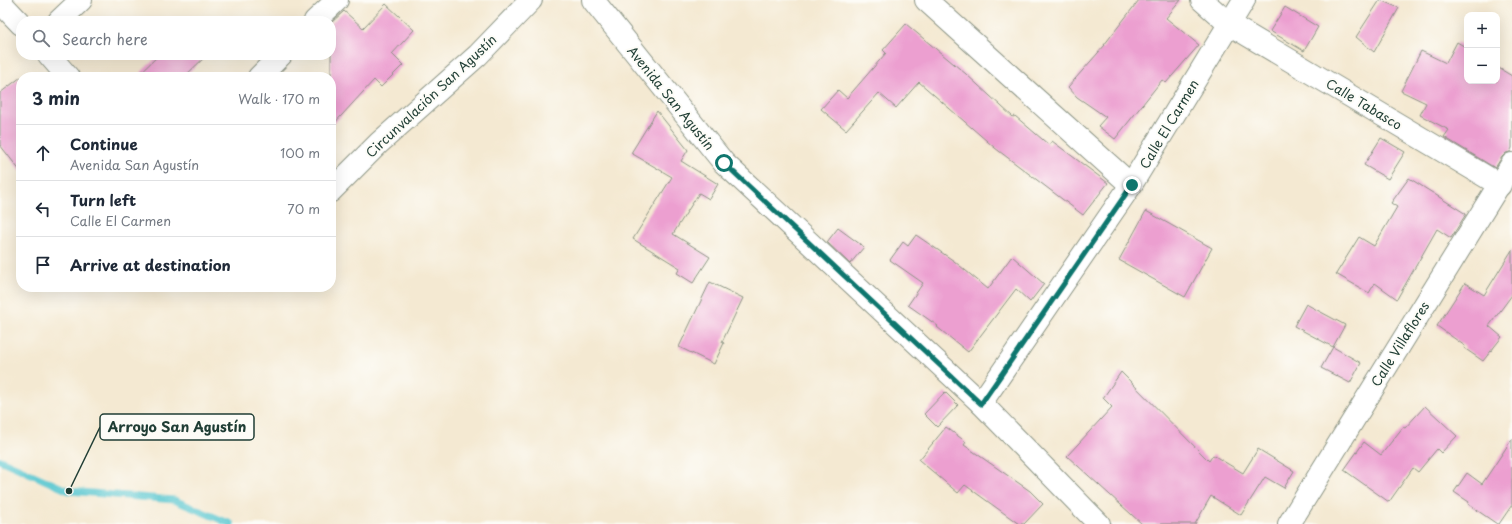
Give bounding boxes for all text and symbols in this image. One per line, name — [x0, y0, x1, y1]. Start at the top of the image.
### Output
map controls — [1464, 12, 1500, 84]
button: + — [1464, 12, 1500, 48]
search box — [16, 16, 336, 60]
icon: search — [30, 27, 52, 49]
text: Search here — [62, 27, 148, 50]
street label: Circunvalación San Agustín — [361, 30, 500, 161]
street label: Avenida San Agustín — [623, 42, 719, 154]
button: − — [1464, 48, 1500, 84]
street label: Calle Tabasco — [1323, 73, 1406, 134]
street label: Calle El Carmen — [1134, 76, 1203, 172]
text: 3 min — [32, 85, 80, 111]
text: Walk · 170 m — [238, 89, 320, 108]
text: Continue — [70, 132, 138, 155]
icon: ahead — [32, 142, 54, 164]
text: 100 m — [280, 143, 320, 162]
route start — [715, 154, 733, 172]
text: Avenida San Agustín — [70, 155, 199, 174]
route end — [1123, 176, 1141, 194]
text: Turn left — [70, 188, 136, 211]
icon: left — [32, 198, 54, 220]
text: 70 m — [287, 199, 320, 218]
text: Calle El Carmen — [70, 211, 171, 230]
text: Arrive at destination — [70, 253, 231, 276]
icon: arrive — [32, 254, 54, 276]
street label: Calle Villaflores — [1366, 298, 1433, 390]
callout: Arroyo San Agustín — [100, 414, 254, 440]
text: Arroyo San Agustín — [107, 416, 246, 437]

